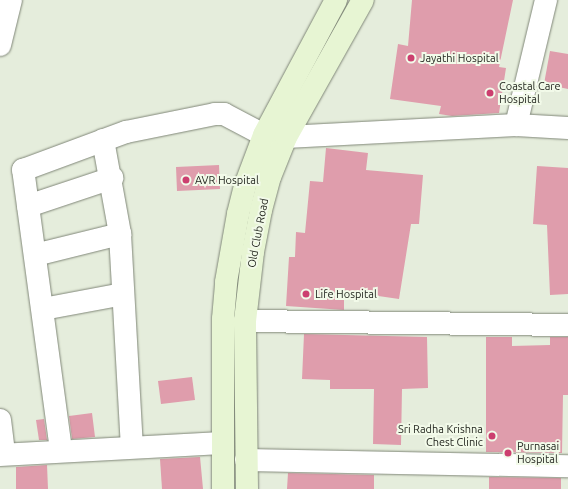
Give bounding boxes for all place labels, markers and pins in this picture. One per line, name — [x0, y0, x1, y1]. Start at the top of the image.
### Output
place label: Jayathi Hospital — [420, 51, 499, 65]
marker: Jayathi Hospital — [405, 52, 417, 64]
place label: Coastal Care Hospital — [499, 80, 561, 106]
marker: Coastal Care Hospital — [484, 87, 496, 99]
place label: AVR Hospital — [195, 173, 259, 187]
marker: AVR Hospital — [180, 174, 192, 186]
place label: Life Hospital — [315, 287, 377, 301]
marker: Life Hospital — [300, 288, 312, 300]
place label: Sri Radha Krishna Chest Clinic — [398, 423, 483, 449]
marker: Sri Radha Krishna Chest Clinic — [486, 430, 498, 442]
place label: Purnasai Hospital — [517, 440, 559, 466]
marker: Purnasai Hospital — [502, 447, 514, 459]

